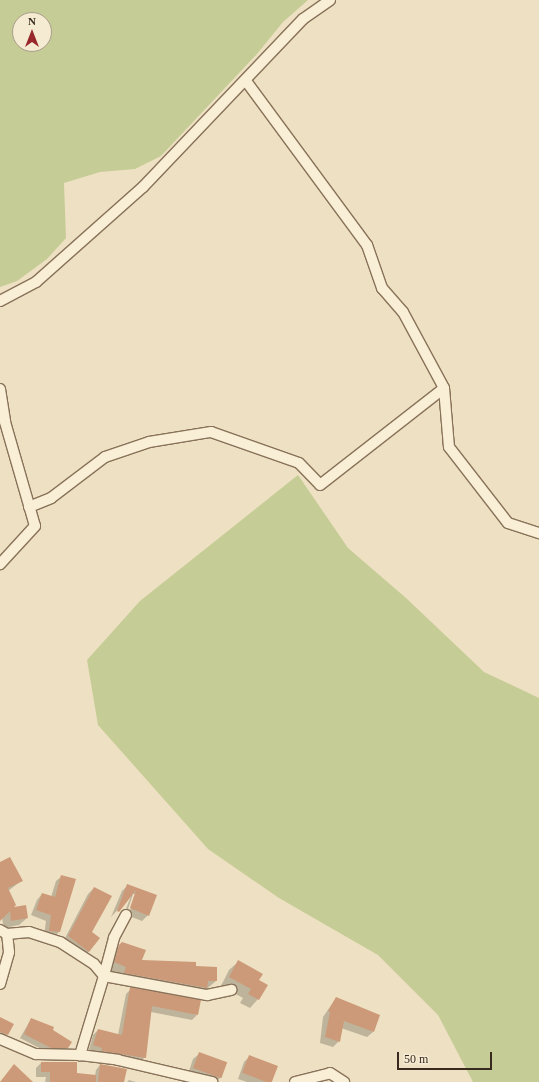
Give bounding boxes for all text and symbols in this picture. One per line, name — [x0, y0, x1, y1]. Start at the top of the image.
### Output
north arrow — [12, 12, 52, 52]
text: N — [28, 15, 36, 27]
scale bar — [399, 1044, 494, 1070]
text: 50 m — [404, 1052, 428, 1066]

